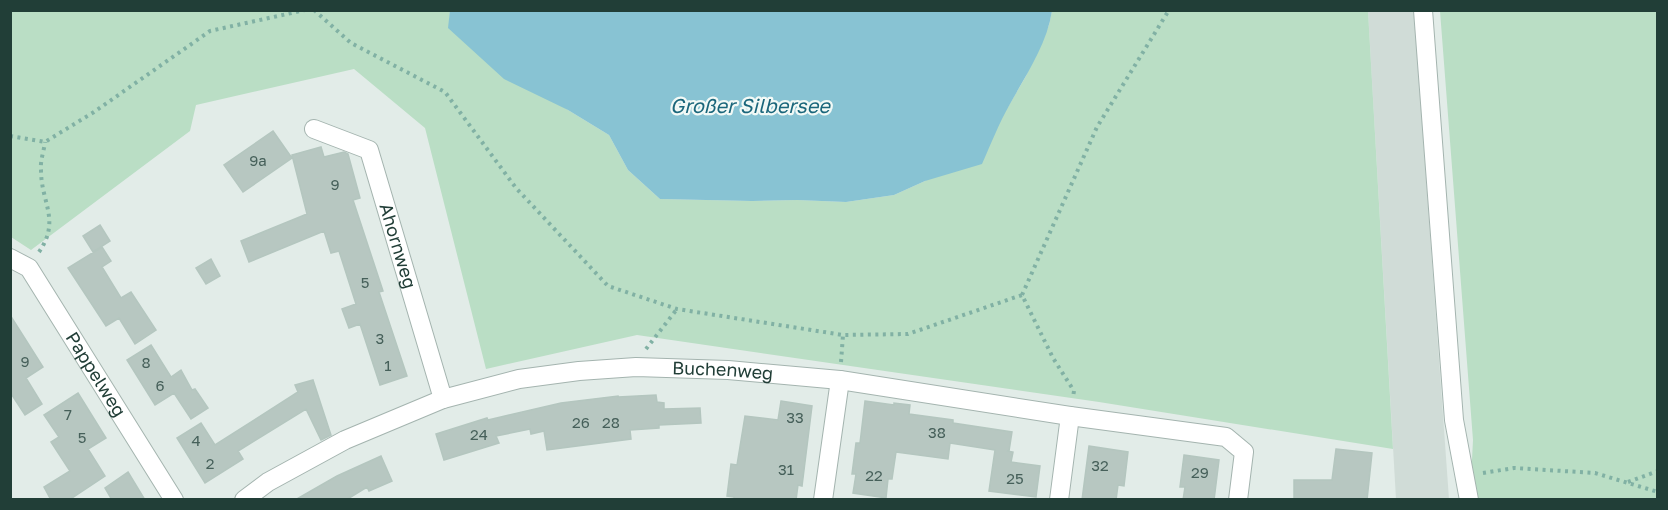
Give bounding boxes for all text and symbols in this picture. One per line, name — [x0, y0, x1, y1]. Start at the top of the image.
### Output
water label: Großer Silbersee — [670, 93, 831, 117]
house number: 9a — [249, 151, 267, 169]
house number: 9 — [330, 175, 340, 193]
street label: Ahornweg — [375, 200, 422, 291]
house number: 5 — [361, 273, 369, 291]
street label: Pappelweg — [62, 327, 131, 420]
house number: 3 — [376, 329, 384, 347]
house number: 9 — [20, 352, 30, 370]
house number: 8 — [141, 353, 151, 371]
house number: 1 — [384, 356, 392, 374]
street label: Buchenweg — [672, 356, 774, 384]
house number: 6 — [155, 376, 165, 394]
house number: 7 — [64, 405, 72, 423]
house number: 33 — [786, 408, 804, 426]
house number: 26 — [572, 413, 590, 431]
house number: 28 — [602, 413, 620, 431]
house number: 38 — [928, 423, 946, 441]
house number: 24 — [470, 425, 488, 443]
house number: 5 — [78, 428, 86, 446]
house number: 4 — [191, 431, 201, 449]
house number: 2 — [206, 454, 214, 472]
house number: 32 — [1091, 456, 1109, 474]
house number: 31 — [778, 460, 794, 478]
house number: 29 — [1191, 463, 1209, 481]
house number: 22 — [865, 466, 883, 484]
house number: 25 — [1006, 469, 1024, 487]

